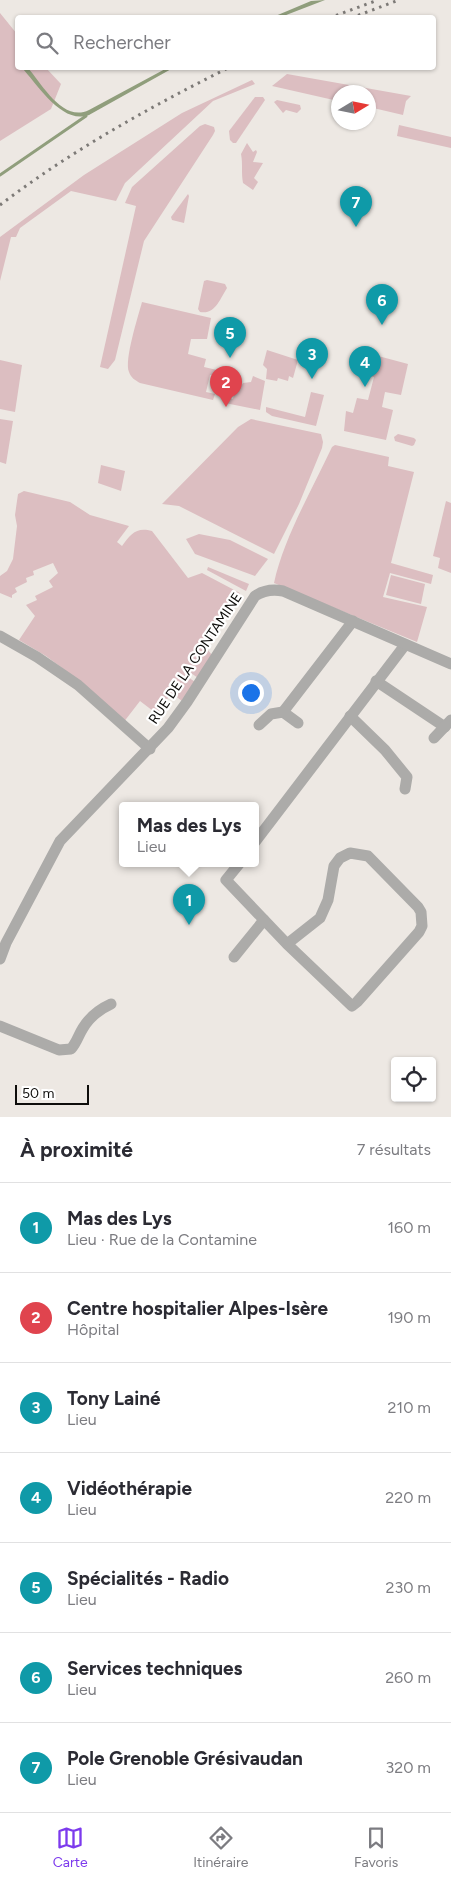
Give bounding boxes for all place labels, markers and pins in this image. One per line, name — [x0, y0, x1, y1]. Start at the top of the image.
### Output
pin: 7 — [340, 186, 372, 227]
pin: 6 — [366, 284, 398, 325]
pin: 5 — [214, 317, 246, 358]
pin: 3 — [296, 338, 328, 379]
pin: 4 — [349, 346, 381, 387]
pin: 2 — [210, 366, 242, 407]
pin: 1 — [173, 884, 205, 925]

